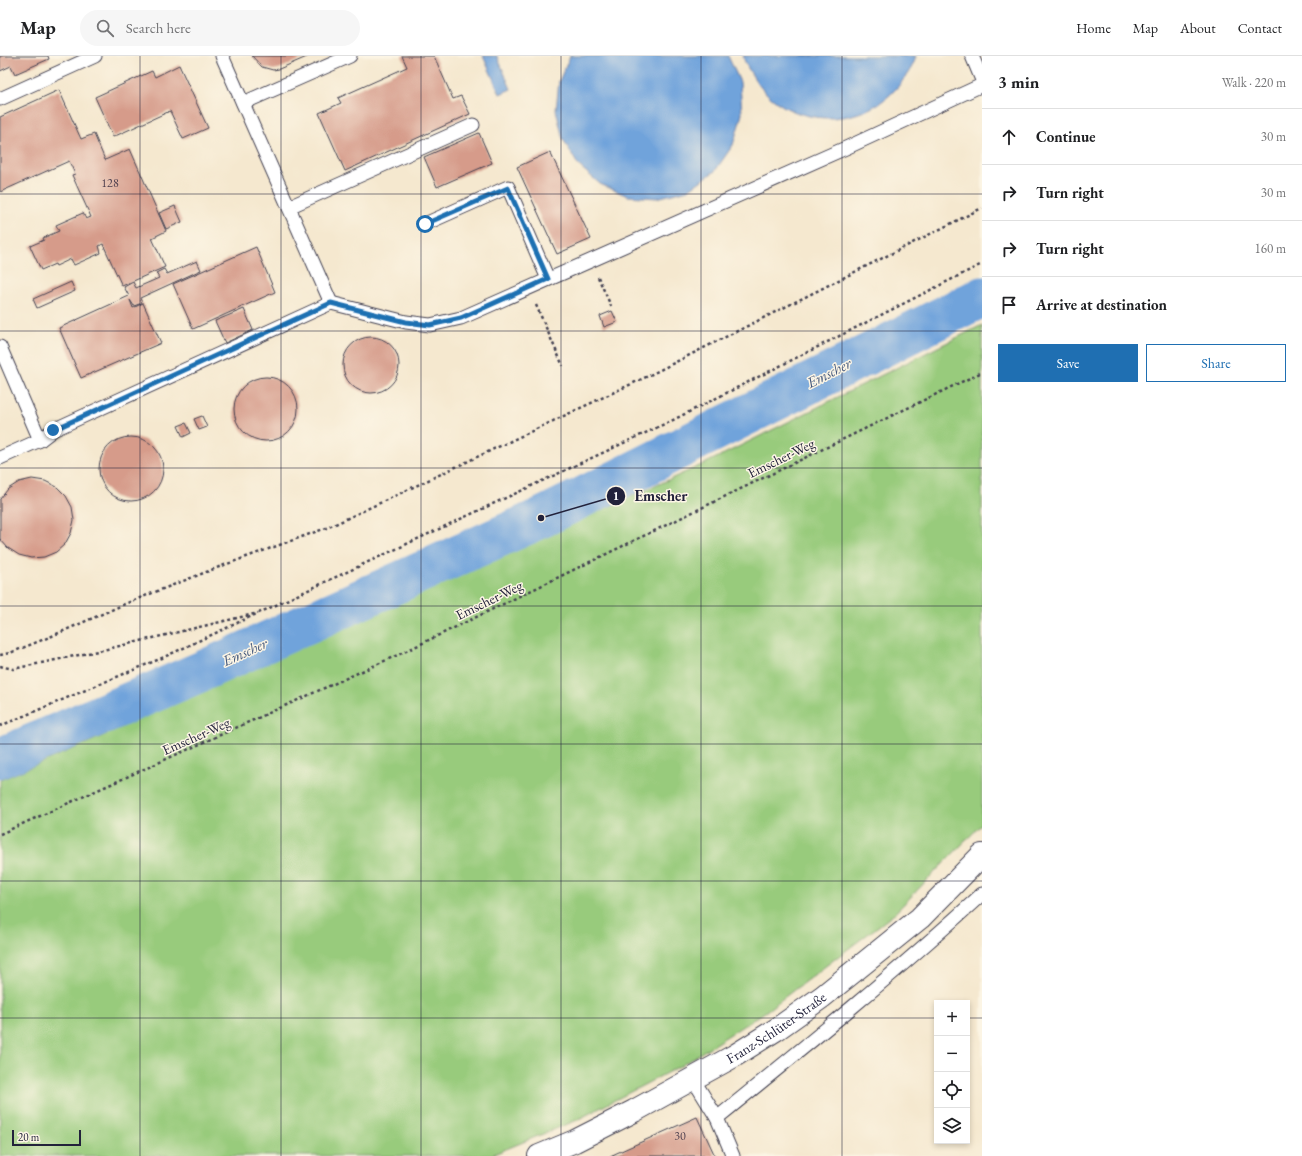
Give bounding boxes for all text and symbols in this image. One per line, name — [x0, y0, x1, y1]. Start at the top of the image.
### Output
search box — [80, 10, 360, 46]
text: Map — [20, 15, 56, 40]
icon: search — [94, 17, 116, 39]
text: Search here — [126, 18, 191, 37]
text: Home — [1076, 19, 1111, 37]
text: Map — [1133, 19, 1158, 37]
text: About — [1180, 19, 1216, 37]
text: Contact — [1238, 19, 1282, 37]
text: 3 min — [998, 71, 1039, 93]
text: Walk · 220 m — [1222, 74, 1286, 91]
icon: ahead — [998, 126, 1020, 148]
text: Continue — [1036, 127, 1096, 146]
text: 30 m — [1261, 128, 1286, 145]
house number: 128 — [101, 175, 119, 191]
icon: right — [998, 182, 1020, 204]
text: Turn right — [1036, 183, 1104, 202]
text: 30 m — [1261, 184, 1286, 201]
route start — [416, 215, 434, 233]
icon: right — [998, 238, 1020, 260]
text: Turn right — [1036, 239, 1104, 258]
text: 160 m — [1255, 240, 1286, 257]
icon: arrive — [998, 294, 1020, 316]
text: Arrive at destination — [1036, 295, 1167, 314]
button: Save — [998, 344, 1138, 382]
button: Share — [1146, 344, 1286, 382]
water label: Emscher — [803, 353, 855, 392]
route end — [44, 421, 62, 439]
street label: Emscher-Weg — [745, 434, 818, 482]
callout: Emscher — [606, 482, 695, 509]
text: Emscher — [634, 486, 688, 505]
text: 1 — [613, 488, 619, 504]
street label: Emscher-Weg — [453, 576, 526, 624]
water label: Emscher — [218, 633, 271, 670]
street label: Emscher-Weg — [159, 713, 233, 759]
street label: Franz-Schlüter-Straße — [723, 988, 830, 1067]
map controls — [934, 1000, 970, 1144]
button: + — [934, 1000, 970, 1036]
button: − — [934, 1036, 970, 1072]
button: locate — [934, 1072, 970, 1108]
button: layers — [934, 1108, 970, 1144]
scale bar — [12, 1128, 81, 1147]
house number: 30 — [674, 1128, 686, 1144]
text: 20 m — [18, 1130, 39, 1144]

